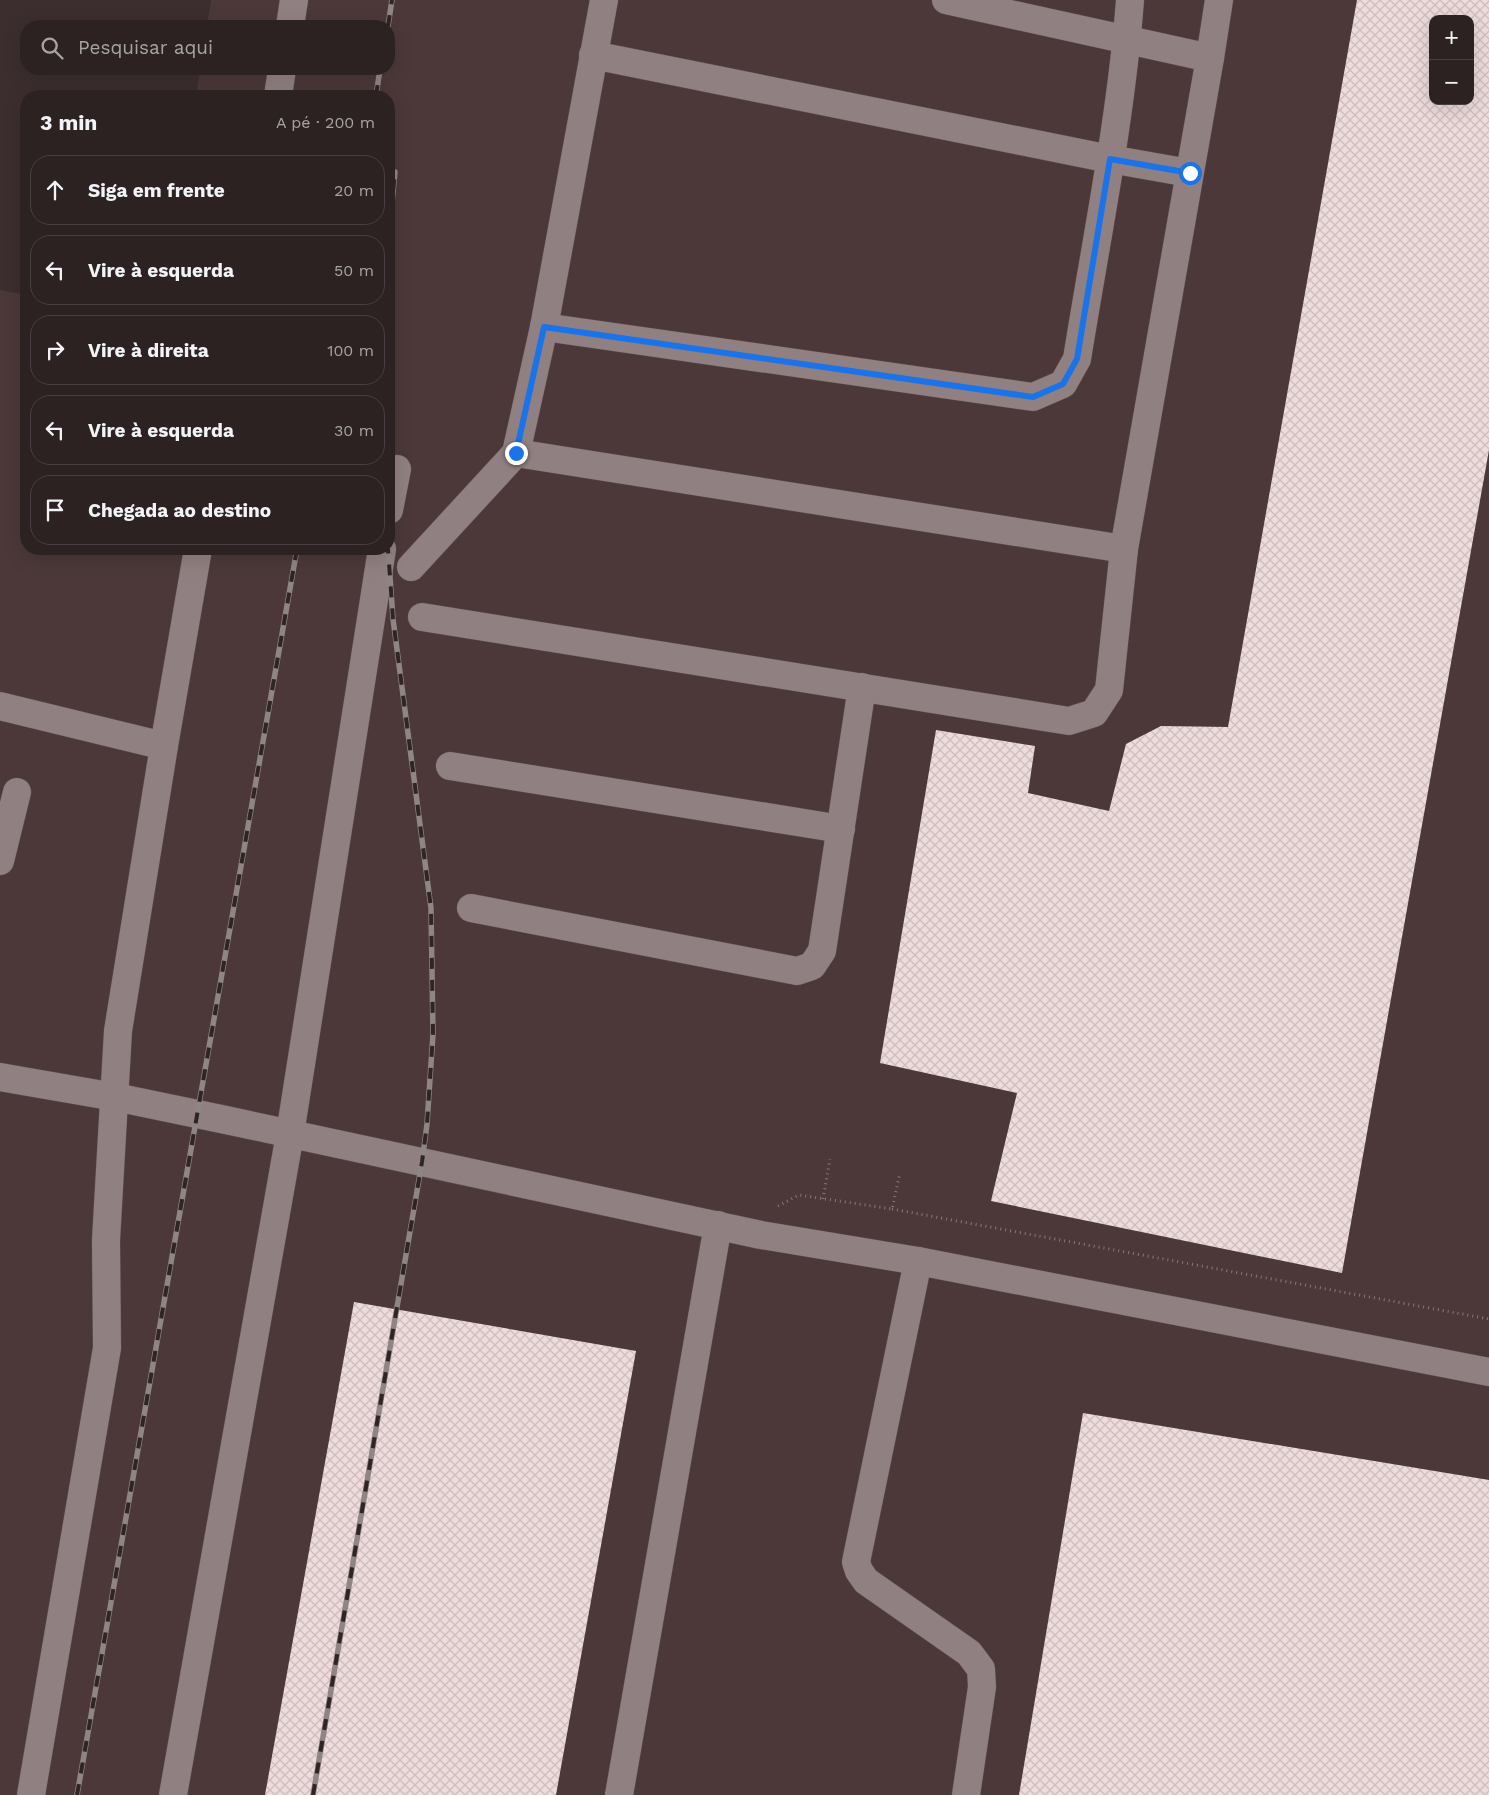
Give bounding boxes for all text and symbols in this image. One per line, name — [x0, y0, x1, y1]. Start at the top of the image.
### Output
map controls — [1429, 15, 1474, 105]
button: + — [1429, 15, 1474, 60]
search box — [20, 20, 395, 75]
icon: search — [38, 34, 66, 62]
text: Pesquisar aqui — [78, 36, 213, 59]
button: − — [1429, 60, 1474, 105]
text: 3 min — [40, 110, 97, 135]
text: A pé · 200 m — [276, 113, 375, 132]
route start — [1179, 162, 1202, 185]
icon: ahead — [41, 176, 69, 204]
text: Siga em frente — [88, 179, 225, 202]
text: 20 m — [334, 181, 374, 200]
icon: left — [41, 256, 69, 284]
text: Vire à esquerda — [88, 259, 234, 282]
text: 50 m — [334, 261, 374, 280]
icon: right — [41, 336, 69, 364]
text: Vire à direita — [88, 339, 209, 362]
text: 100 m — [327, 341, 374, 360]
icon: left — [41, 416, 69, 444]
text: Vire à esquerda — [88, 419, 234, 442]
text: 30 m — [334, 421, 374, 440]
route end — [505, 442, 528, 465]
icon: arrive — [41, 496, 69, 524]
text: Chegada ao destino — [88, 499, 271, 522]

